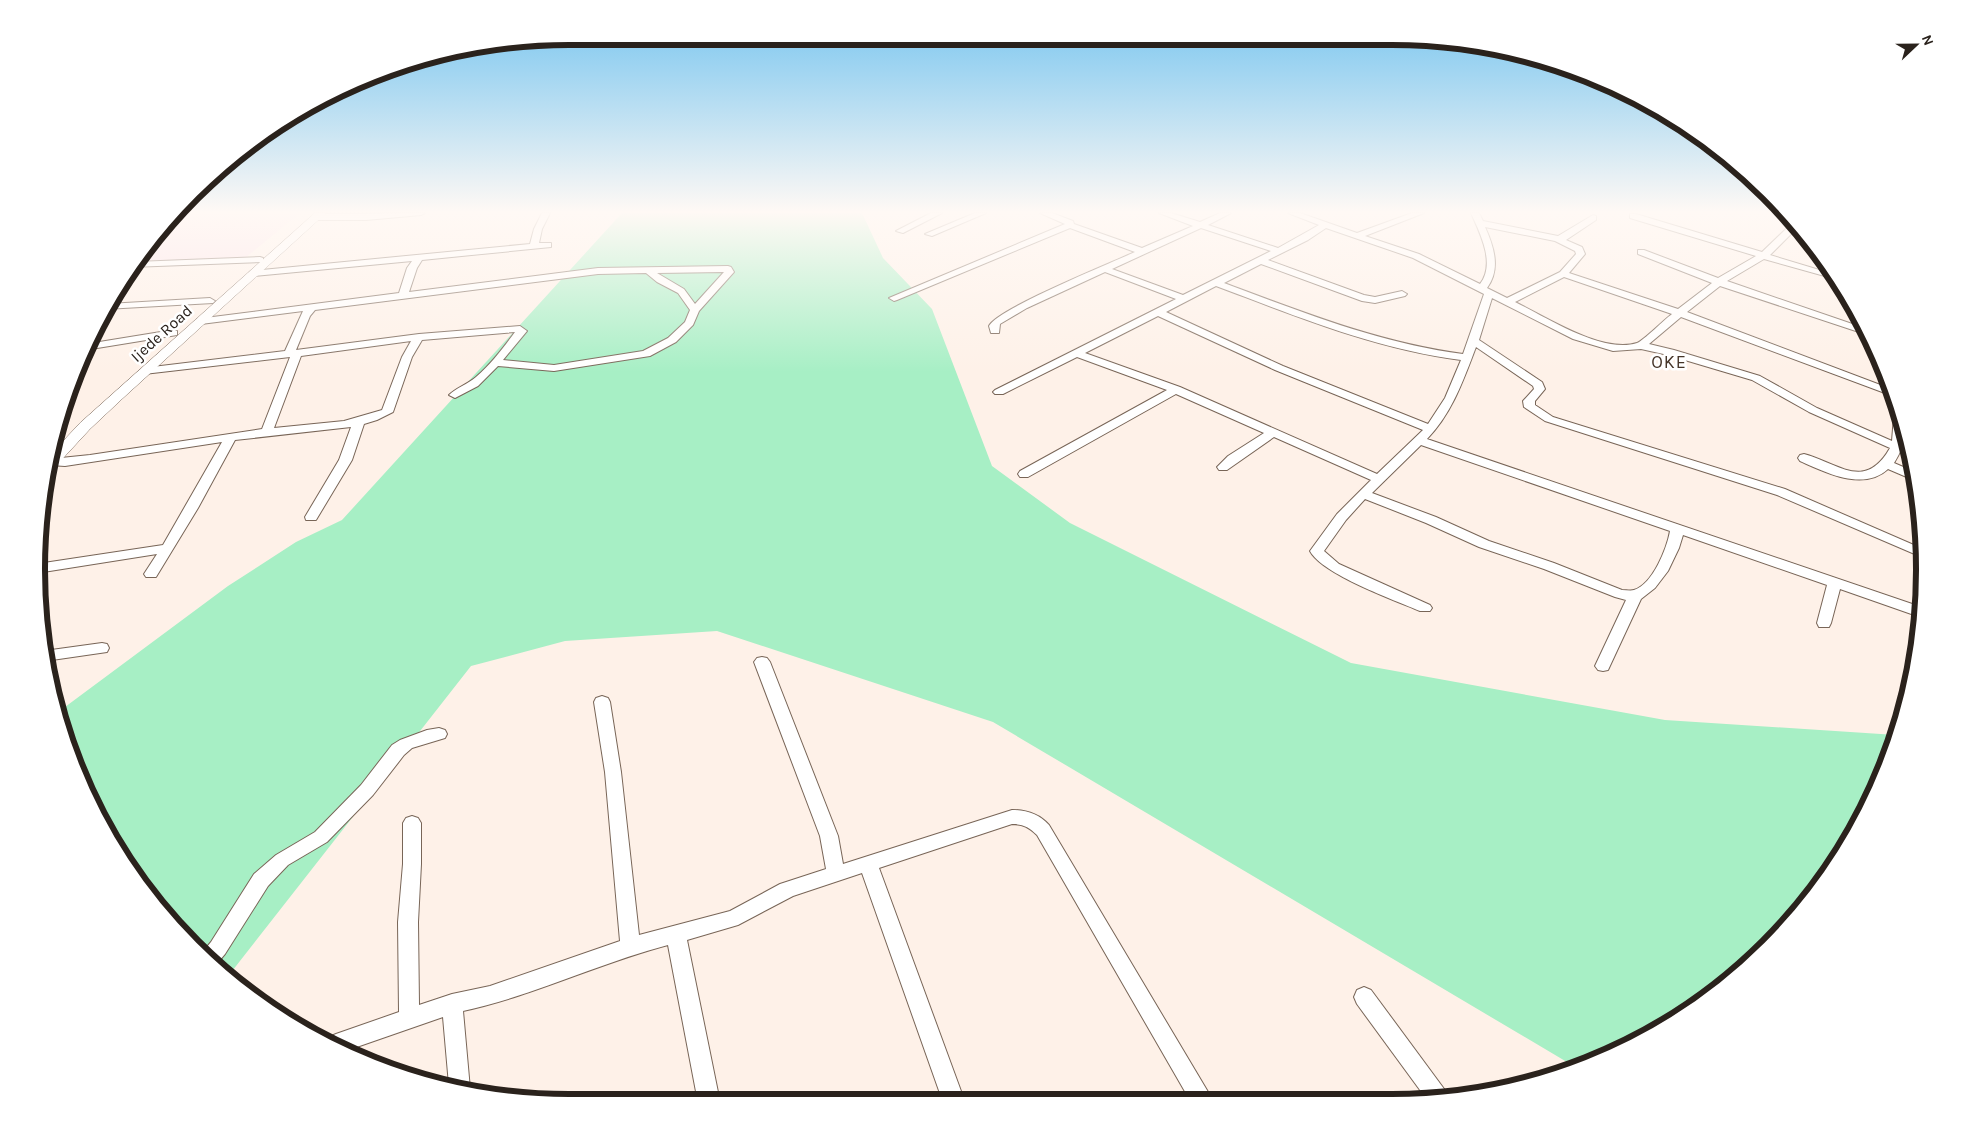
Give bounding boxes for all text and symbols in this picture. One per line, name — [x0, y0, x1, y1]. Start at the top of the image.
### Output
north arrow — [1891, 20, 1941, 70]
text: N — [1918, 32, 1937, 48]
street label: Ijede Road — [127, 301, 196, 366]
district label: OKE — [1651, 351, 1687, 373]

